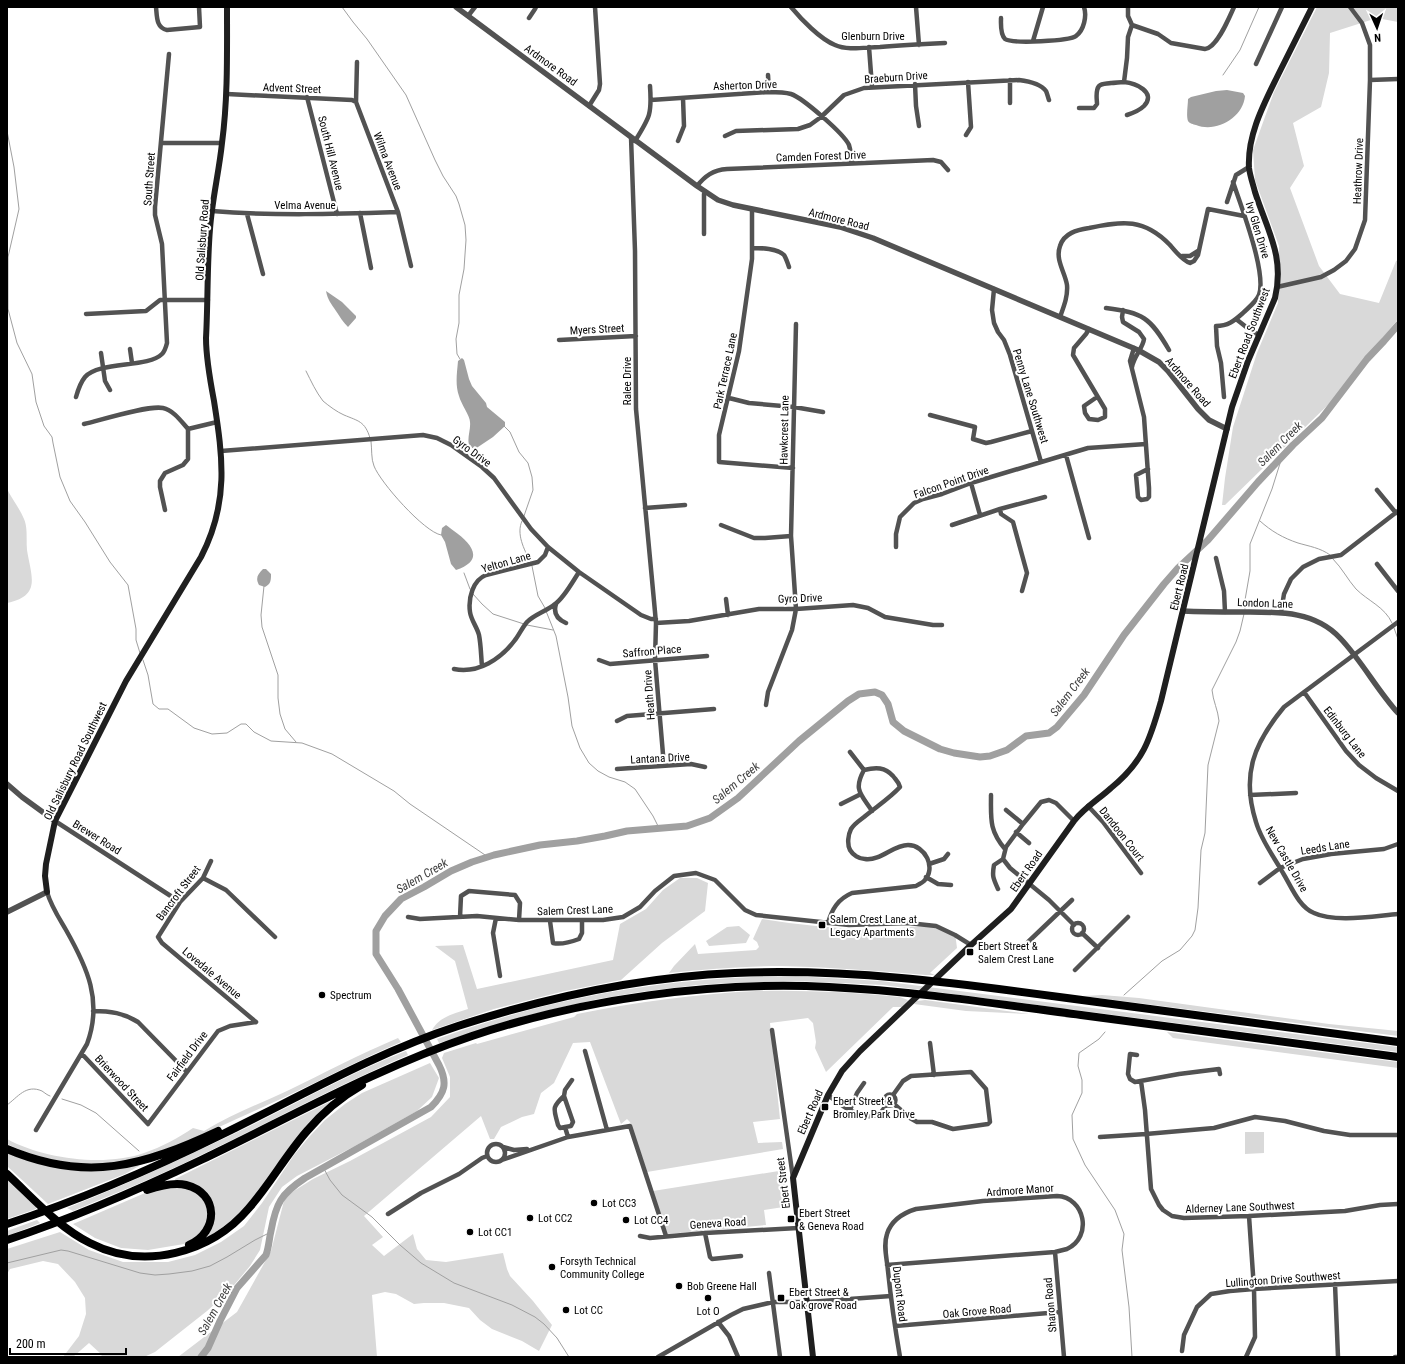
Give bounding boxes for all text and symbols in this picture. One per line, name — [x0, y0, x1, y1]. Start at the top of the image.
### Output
north arrow — [1357, 8, 1397, 48]
street label: Glenburn Drive — [841, 30, 905, 43]
text: N — [1374, 31, 1381, 44]
street label: Ardmore Road — [522, 42, 580, 89]
street label: Braeburn Drive — [864, 69, 928, 86]
street label: Asherton Drive — [713, 78, 777, 93]
street label: Advent Street — [263, 81, 321, 96]
street label: South Hill Avenue — [315, 115, 346, 192]
street label: Wilma Avenue — [371, 130, 405, 192]
street label: Heathrow Drive — [1351, 138, 1366, 204]
street label: Camden Forest Drive — [776, 148, 866, 165]
street label: South Street — [141, 152, 158, 206]
street label: Old Salisbury Road — [193, 199, 212, 281]
street label: Velma Avenue — [274, 199, 336, 212]
street label: Ivy Glen Drive — [1243, 200, 1272, 260]
street label: Ardmore Road — [807, 206, 870, 233]
street label: Ebert Road Southwest — [1226, 286, 1273, 380]
street label: Myers Street — [569, 322, 625, 337]
street label: Park Terrace Lane — [711, 332, 740, 410]
street label: Penny Lane Southwest — [1010, 347, 1051, 445]
street label: Ardmore Road — [1162, 355, 1213, 410]
street label: Ralee Drive — [621, 357, 634, 405]
street label: Hawkcrest Lane — [777, 395, 792, 465]
water label: Salem Creek — [1255, 418, 1306, 469]
street label: Gyro Drive — [450, 433, 493, 470]
street label: Falcon Point Drive — [912, 464, 990, 501]
street label: Yelton Lane — [480, 549, 532, 576]
street label: Ebert Road — [1167, 562, 1192, 612]
street label: Gyro Drive — [778, 591, 822, 606]
street label: London Lane — [1237, 596, 1293, 611]
street label: Saffron Place — [622, 642, 682, 661]
water label: Salem Creek — [1047, 664, 1093, 719]
street label: Heath Drive — [641, 669, 658, 721]
street label: Old Salisbury Road Southwest — [41, 700, 110, 822]
street label: Edinburg Lane — [1321, 704, 1369, 761]
street label: Lantana Drive — [630, 750, 690, 767]
water label: Salem Creek — [710, 759, 763, 807]
street label: Dandoon Court — [1096, 805, 1147, 864]
street label: Brewer Road — [70, 817, 123, 857]
street label: New Castle Drive — [1263, 824, 1311, 894]
street label: Leeds Lane — [1300, 837, 1351, 858]
street label: Ebert Road — [1007, 848, 1045, 894]
water label: Salem Creek — [394, 855, 451, 896]
street label: Bancroft Street — [154, 863, 203, 923]
street label: Salem Crest Lane — [537, 903, 613, 918]
place label: Salem Crest Lane at Legacy Apartments — [830, 913, 917, 939]
marker: Salem Crest Lane at Legacy Apartments — [817, 920, 827, 930]
place label: Ebert Street & Salem Crest Lane — [978, 940, 1054, 966]
street label: Lovedale Avenue — [180, 945, 244, 1002]
marker: Ebert Street & Salem Crest Lane — [965, 947, 975, 957]
place label: Spectrum — [330, 989, 372, 1002]
marker: Spectrum — [317, 990, 327, 1000]
street label: Fairfield Drive — [164, 1029, 210, 1084]
street label: Brierwood Street — [92, 1052, 151, 1114]
street label: Ebert Road — [795, 1088, 826, 1137]
place label: Ebert Street & Bromley Park Drive — [833, 1095, 915, 1121]
marker: Ebert Street & Bromley Park Drive — [820, 1102, 830, 1112]
street label: Ebert Street — [774, 1157, 793, 1209]
street label: Ardmore Manor — [986, 1182, 1055, 1199]
place label: Lot CC3 — [602, 1197, 636, 1210]
marker: Lot CC3 — [589, 1198, 599, 1208]
street label: Alderney Lane Southwest — [1185, 1199, 1295, 1216]
place label: Ebert Street & Geneva Road — [799, 1207, 864, 1233]
place label: Lot CC2 — [538, 1212, 572, 1225]
marker: Lot CC2 — [525, 1213, 535, 1223]
place label: Lot CC4 — [634, 1214, 669, 1227]
marker: Ebert Street & Geneva Road — [786, 1214, 796, 1224]
marker: Lot CC4 — [621, 1215, 631, 1225]
street label: Geneva Road — [689, 1215, 747, 1232]
place label: Lot CC1 — [478, 1226, 512, 1239]
marker: Lot CC1 — [465, 1227, 475, 1237]
place label: Forsyth Technical Community College — [560, 1255, 644, 1281]
marker: Forsyth Technical Community College — [547, 1262, 557, 1272]
street label: Dupont Road — [890, 1266, 909, 1323]
street label: Lullington Drive Southwest — [1225, 1269, 1341, 1290]
street label: Sharon Road — [1042, 1277, 1059, 1333]
water label: Salem Creek — [195, 1280, 235, 1338]
place label: Bob Greene Hall — [687, 1280, 757, 1293]
marker: Bob Greene Hall — [674, 1281, 684, 1291]
place label: Ebert Street & Oak grove Road — [789, 1286, 857, 1312]
marker: Lot O — [703, 1293, 713, 1303]
marker: Ebert Street & Oak grove Road — [776, 1293, 786, 1303]
street label: Oak Grove Road — [942, 1302, 1012, 1321]
place label: Lot CC — [574, 1304, 603, 1317]
marker: Lot CC — [561, 1305, 571, 1315]
place label: Lot O — [696, 1305, 720, 1318]
scale bar — [10, 1330, 126, 1356]
text: 200 m — [16, 1337, 46, 1351]

